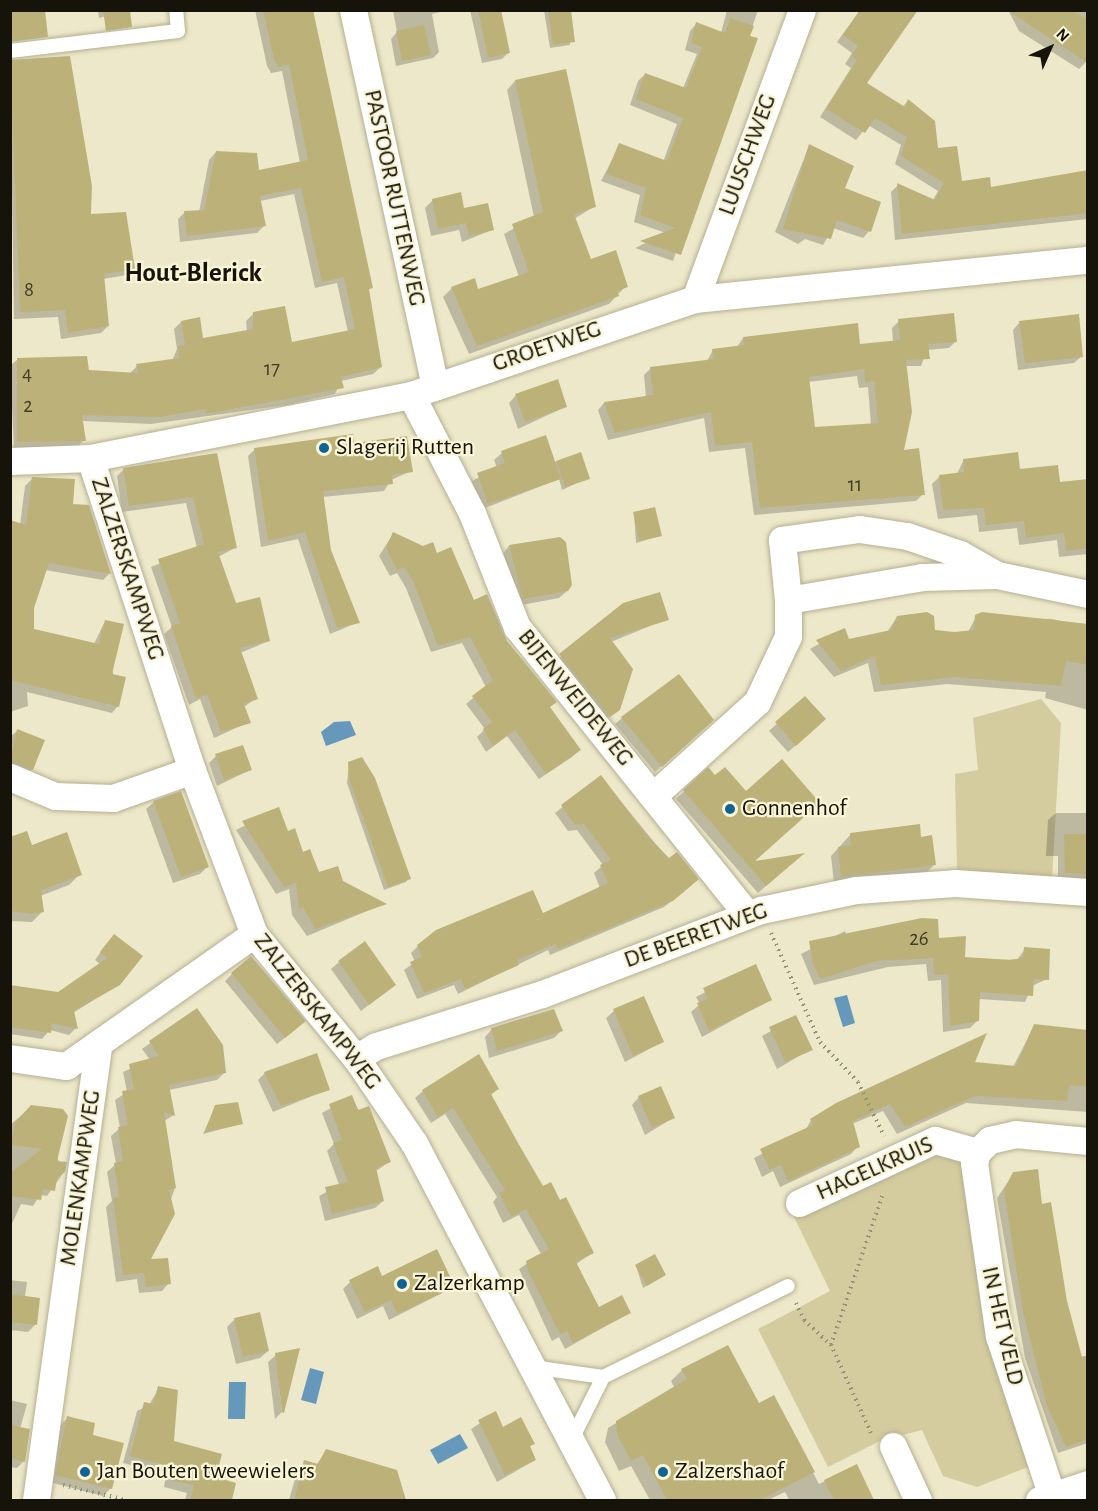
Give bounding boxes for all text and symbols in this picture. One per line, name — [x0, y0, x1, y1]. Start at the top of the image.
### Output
north arrow — [1020, 18, 1080, 78]
text: N — [1053, 26, 1072, 45]
street label: PASTOOR RUTTENWEG — [357, 87, 431, 309]
street label: LUUSCHWEG — [713, 90, 783, 220]
district label: Hout-Blerick — [124, 257, 262, 289]
house number: 8 — [24, 277, 34, 303]
street label: GROETWEG — [489, 315, 605, 379]
house number: 17 — [264, 356, 280, 382]
house number: 4 — [22, 361, 32, 387]
house number: 2 — [23, 393, 33, 419]
place label: Slagerij Rutten — [336, 434, 474, 462]
marker: Slagerij Rutten — [317, 441, 331, 455]
house number: 11 — [848, 472, 862, 498]
street label: ZALZERSKAMPWEG — [84, 474, 170, 664]
street label: BIJENWEIDEWEG — [511, 624, 639, 772]
place label: Gonnenhof — [742, 795, 846, 823]
marker: Gonnenhof — [723, 802, 737, 816]
street label: DE BEERETWEG — [620, 897, 772, 975]
house number: 26 — [909, 926, 929, 952]
street label: ZALZERSKAMPWEG — [247, 928, 387, 1096]
street label: MOLENKAMPWEG — [54, 1088, 108, 1268]
street label: HAGELKRUIS — [812, 1130, 938, 1208]
street label: IN HET VELD — [974, 1264, 1030, 1388]
place label: Zalzerkamp — [414, 1270, 525, 1298]
marker: Zalzerkamp — [395, 1277, 409, 1291]
place label: Jan Bouten tweewielers — [97, 1458, 315, 1486]
place label: Zalzershaof — [675, 1458, 784, 1486]
marker: Jan Bouten tweewielers — [78, 1465, 92, 1479]
marker: Zalzershaof — [656, 1465, 670, 1479]

